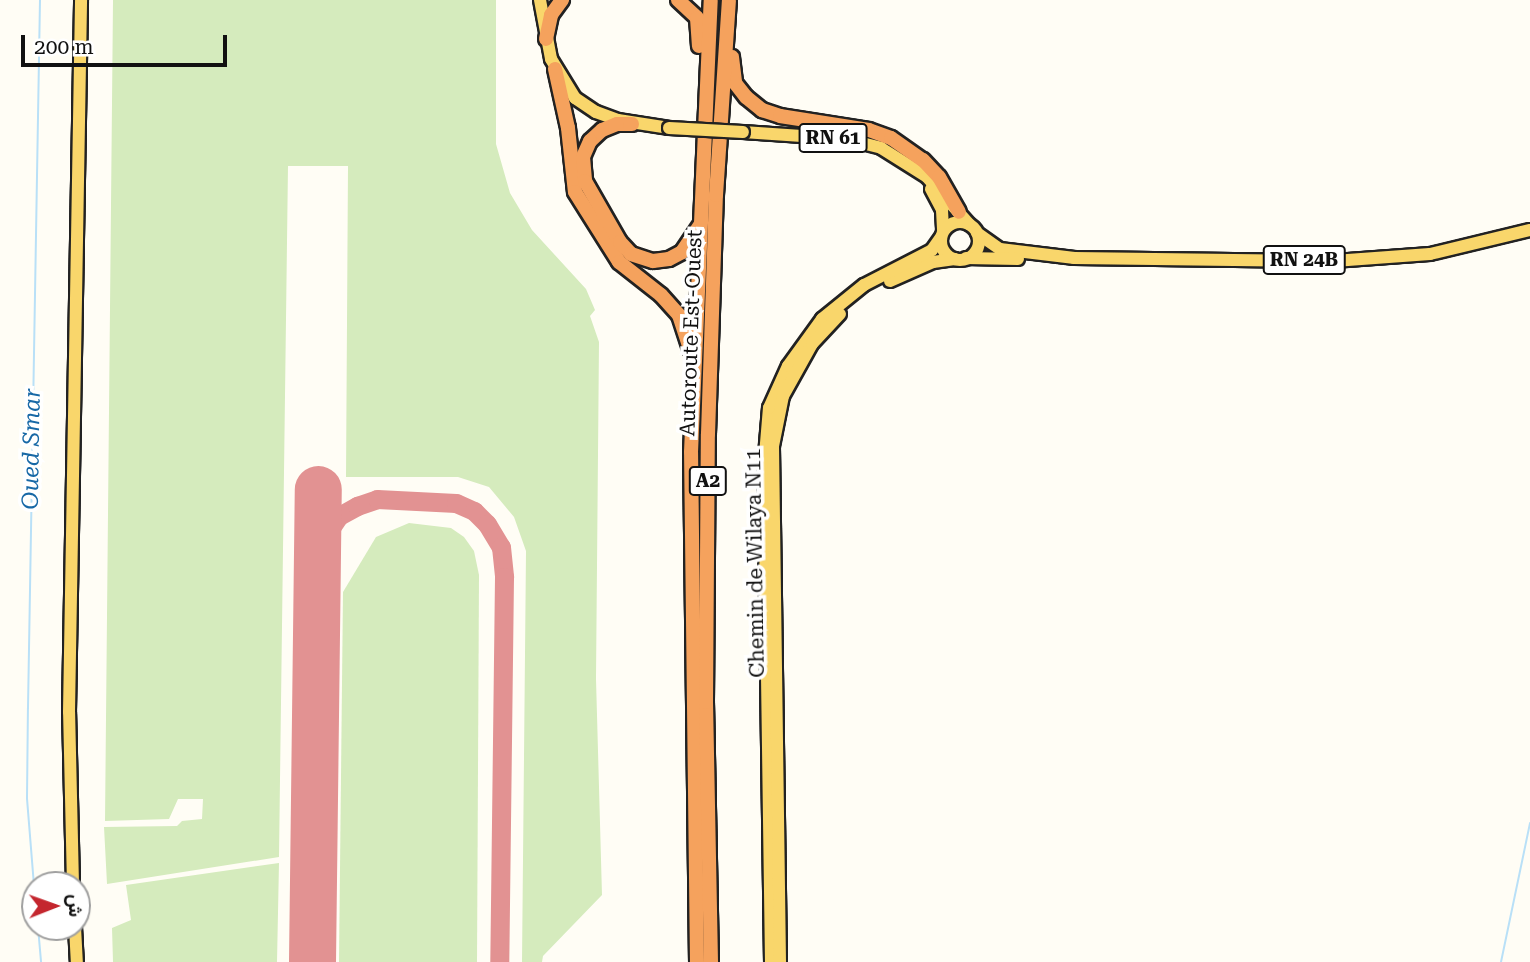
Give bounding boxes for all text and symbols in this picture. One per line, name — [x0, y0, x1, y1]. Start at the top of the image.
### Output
scale bar — [24, 21, 231, 65]
text: 200 m — [34, 35, 94, 59]
road number: RN 61 — [798, 122, 868, 154]
street label: Autoroute Est-Ouest — [675, 229, 707, 437]
road number: RN 24B — [1262, 244, 1346, 276]
water label: Oued Smar — [17, 388, 47, 510]
street label: Chemin de Wilaya N11 — [740, 448, 770, 678]
road number: A2 — [689, 466, 727, 496]
north arrow — [21, 871, 91, 941]
text: ش — [64, 894, 87, 917]

